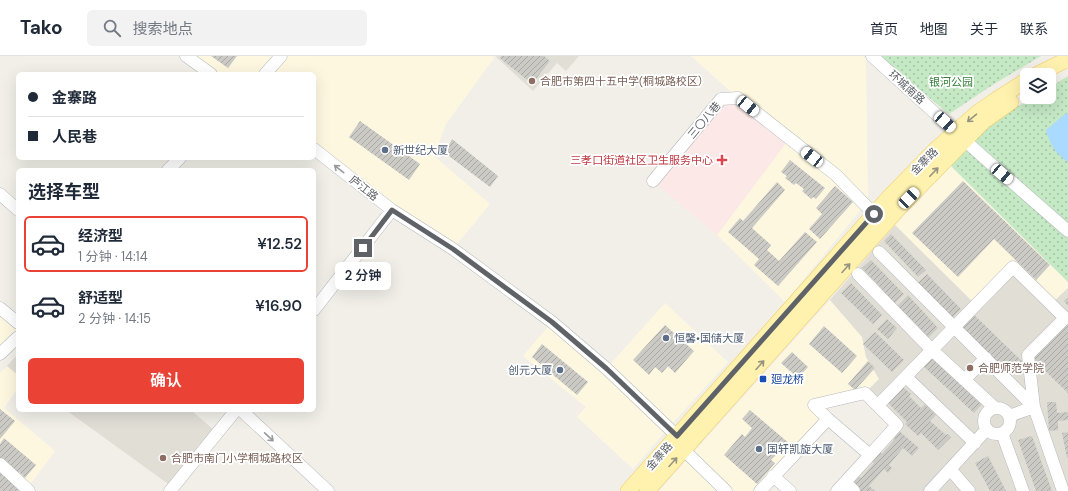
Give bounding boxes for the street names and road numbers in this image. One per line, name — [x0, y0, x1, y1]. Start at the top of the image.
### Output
street label: 环城南路 — [886, 67, 928, 107]
street label: 三〇八巷 — [684, 99, 724, 141]
street label: 金寨路 — [907, 144, 941, 178]
street label: 庐江路 — [347, 172, 381, 204]
street label: 金寨路 — [643, 439, 675, 473]

